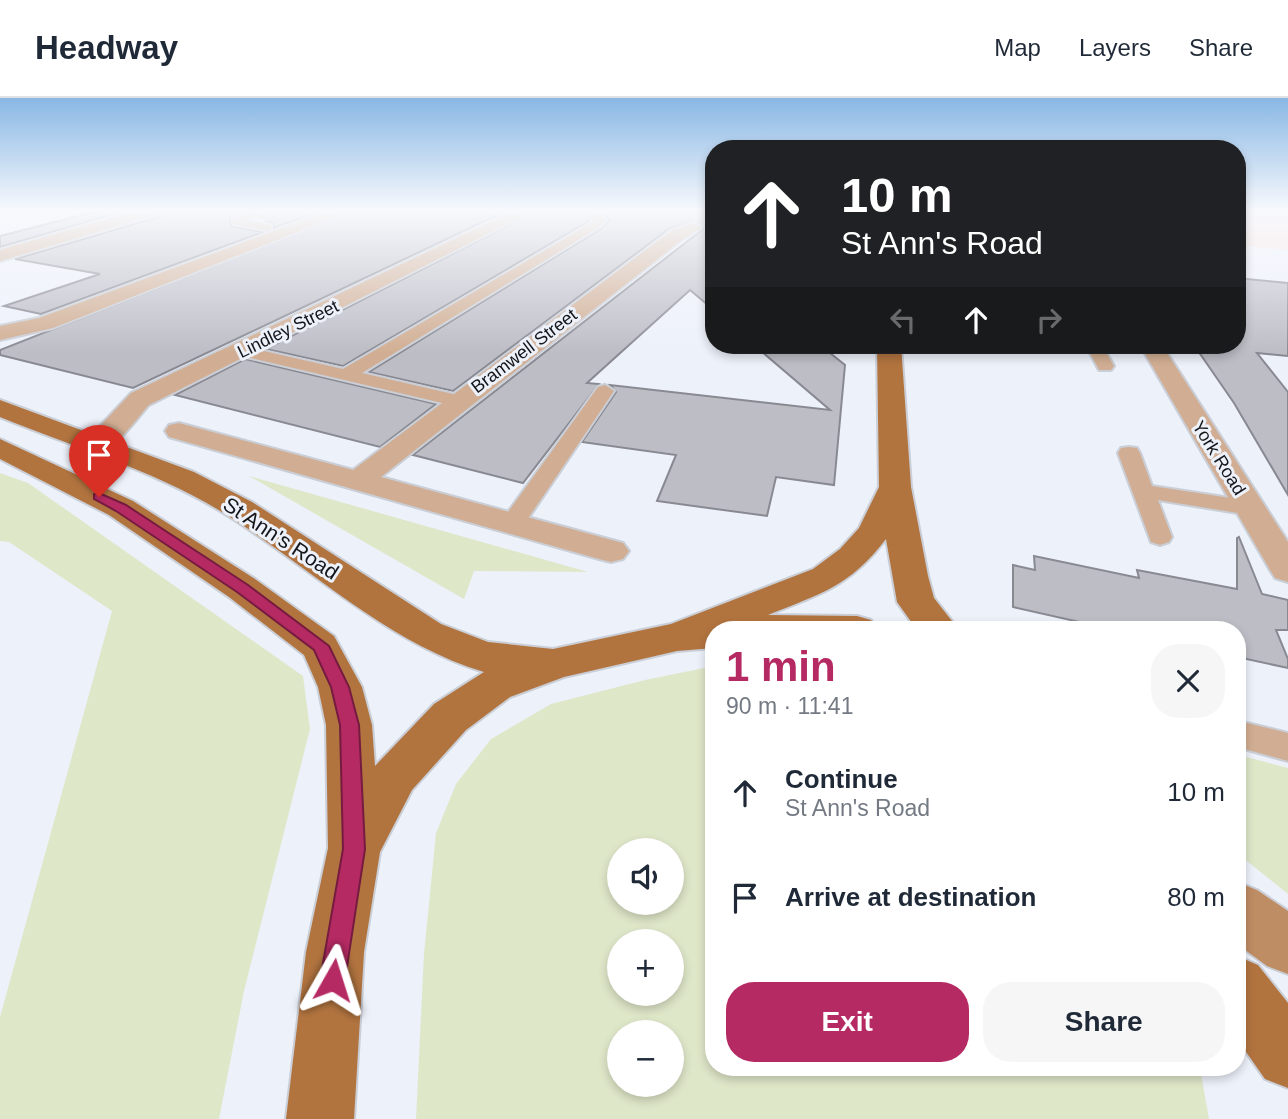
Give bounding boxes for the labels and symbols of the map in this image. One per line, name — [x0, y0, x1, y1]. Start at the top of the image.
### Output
street label: Lindley Street — [234, 296, 342, 362]
street label: Bramwell Street — [467, 305, 581, 397]
street label: York Road — [1188, 417, 1250, 499]
pin — [69, 425, 129, 497]
street label: St Ann's Road — [219, 492, 343, 584]
position arrow — [296, 943, 370, 1017]

